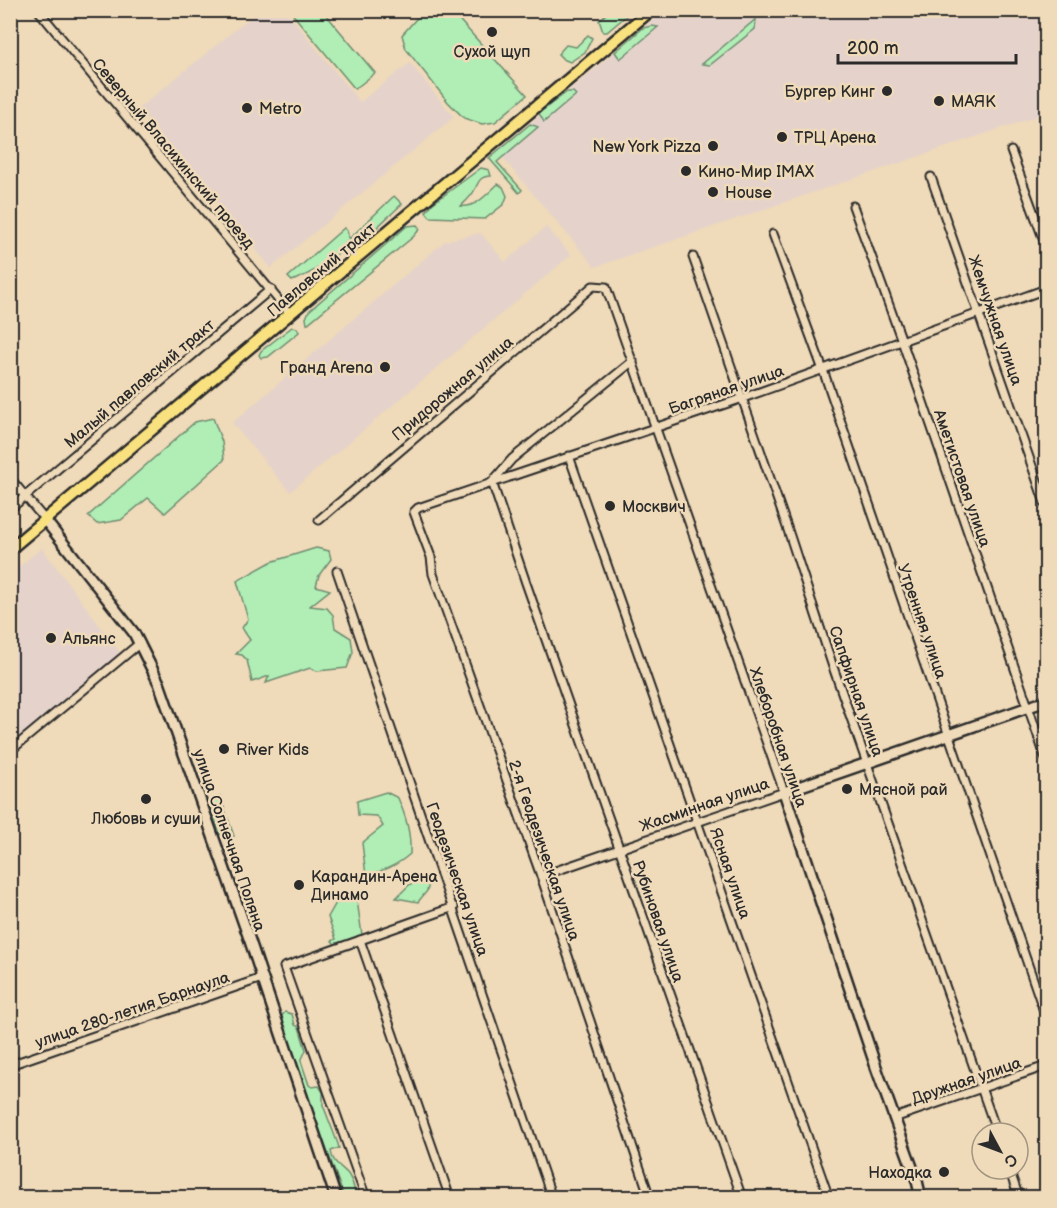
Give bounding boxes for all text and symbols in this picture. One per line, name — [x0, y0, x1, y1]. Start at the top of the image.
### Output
marker: Сухой щуп — [485, 25, 499, 39]
scale bar — [838, 27, 1016, 65]
text: 200 m — [847, 38, 899, 59]
place label: Сухой щуп — [454, 43, 530, 62]
street label: Северный Власихинский проезд — [88, 55, 258, 253]
place label: Бургер Кинг — [784, 83, 875, 102]
marker: Бургер Кинг — [880, 84, 894, 98]
place label: МАЯК — [951, 93, 996, 112]
marker: МАЯК — [932, 94, 946, 108]
place label: Metro — [259, 100, 302, 119]
marker: Metro — [240, 101, 254, 115]
place label: ТРЦ Арена — [794, 129, 877, 148]
marker: ТРЦ Арена — [775, 130, 789, 144]
place label: New York Pizza — [592, 138, 701, 157]
marker: New York Pizza — [706, 139, 720, 153]
place label: Кино-Мир IMAX — [698, 163, 815, 182]
marker: Кино-Мир IMAX — [679, 164, 693, 178]
place label: House — [725, 184, 772, 203]
marker: House — [706, 185, 720, 199]
street label: Павловский тракт — [264, 219, 381, 321]
street label: Жемчужная улица — [963, 253, 1026, 388]
street label: Малый павловский тракт — [61, 315, 219, 453]
street label: Придорожная улица — [389, 333, 518, 445]
place label: Гранд Arena — [280, 359, 373, 378]
marker: Гранд Arena — [378, 360, 392, 374]
street label: Багряная улица — [666, 362, 787, 419]
street label: Аметистовая улица — [929, 406, 994, 550]
place label: Москвич — [622, 498, 686, 517]
marker: Москвич — [603, 499, 617, 513]
street label: Утренняя улица — [893, 562, 950, 682]
street label: Сапфирная улица — [824, 624, 887, 760]
place label: Альянс — [62, 630, 116, 649]
marker: Альянс — [44, 631, 58, 645]
street label: Хлеборобная улица — [745, 665, 811, 811]
place label: River Kids — [236, 741, 309, 760]
marker: River Kids — [217, 742, 231, 756]
street label: улица Солнечная Поляна — [188, 747, 269, 935]
street label: 2-я Геодезическая улица — [504, 758, 584, 944]
street label: Жасминная улица — [637, 774, 772, 837]
place label: Мясной рай — [859, 781, 948, 800]
marker: Мясной рай — [840, 782, 854, 796]
marker: Любовь и суши — [139, 792, 153, 806]
street label: Геодезическая улица — [421, 800, 492, 959]
place label: Любовь и суши — [90, 810, 201, 829]
street label: Ясная улица — [705, 825, 754, 922]
street label: Рубиновая улица — [628, 858, 688, 986]
place label: Карандин-Арена Динамо — [311, 868, 439, 905]
marker: Карандин-Арена Динамо — [292, 878, 306, 892]
street label: улица 280-летия Барнаула — [33, 968, 233, 1053]
street label: Дружная улица — [909, 1054, 1024, 1109]
north arrow — [970, 1121, 1030, 1181]
text: С — [999, 1149, 1021, 1170]
place label: Находка — [868, 1164, 933, 1183]
marker: Находка — [937, 1165, 951, 1179]

